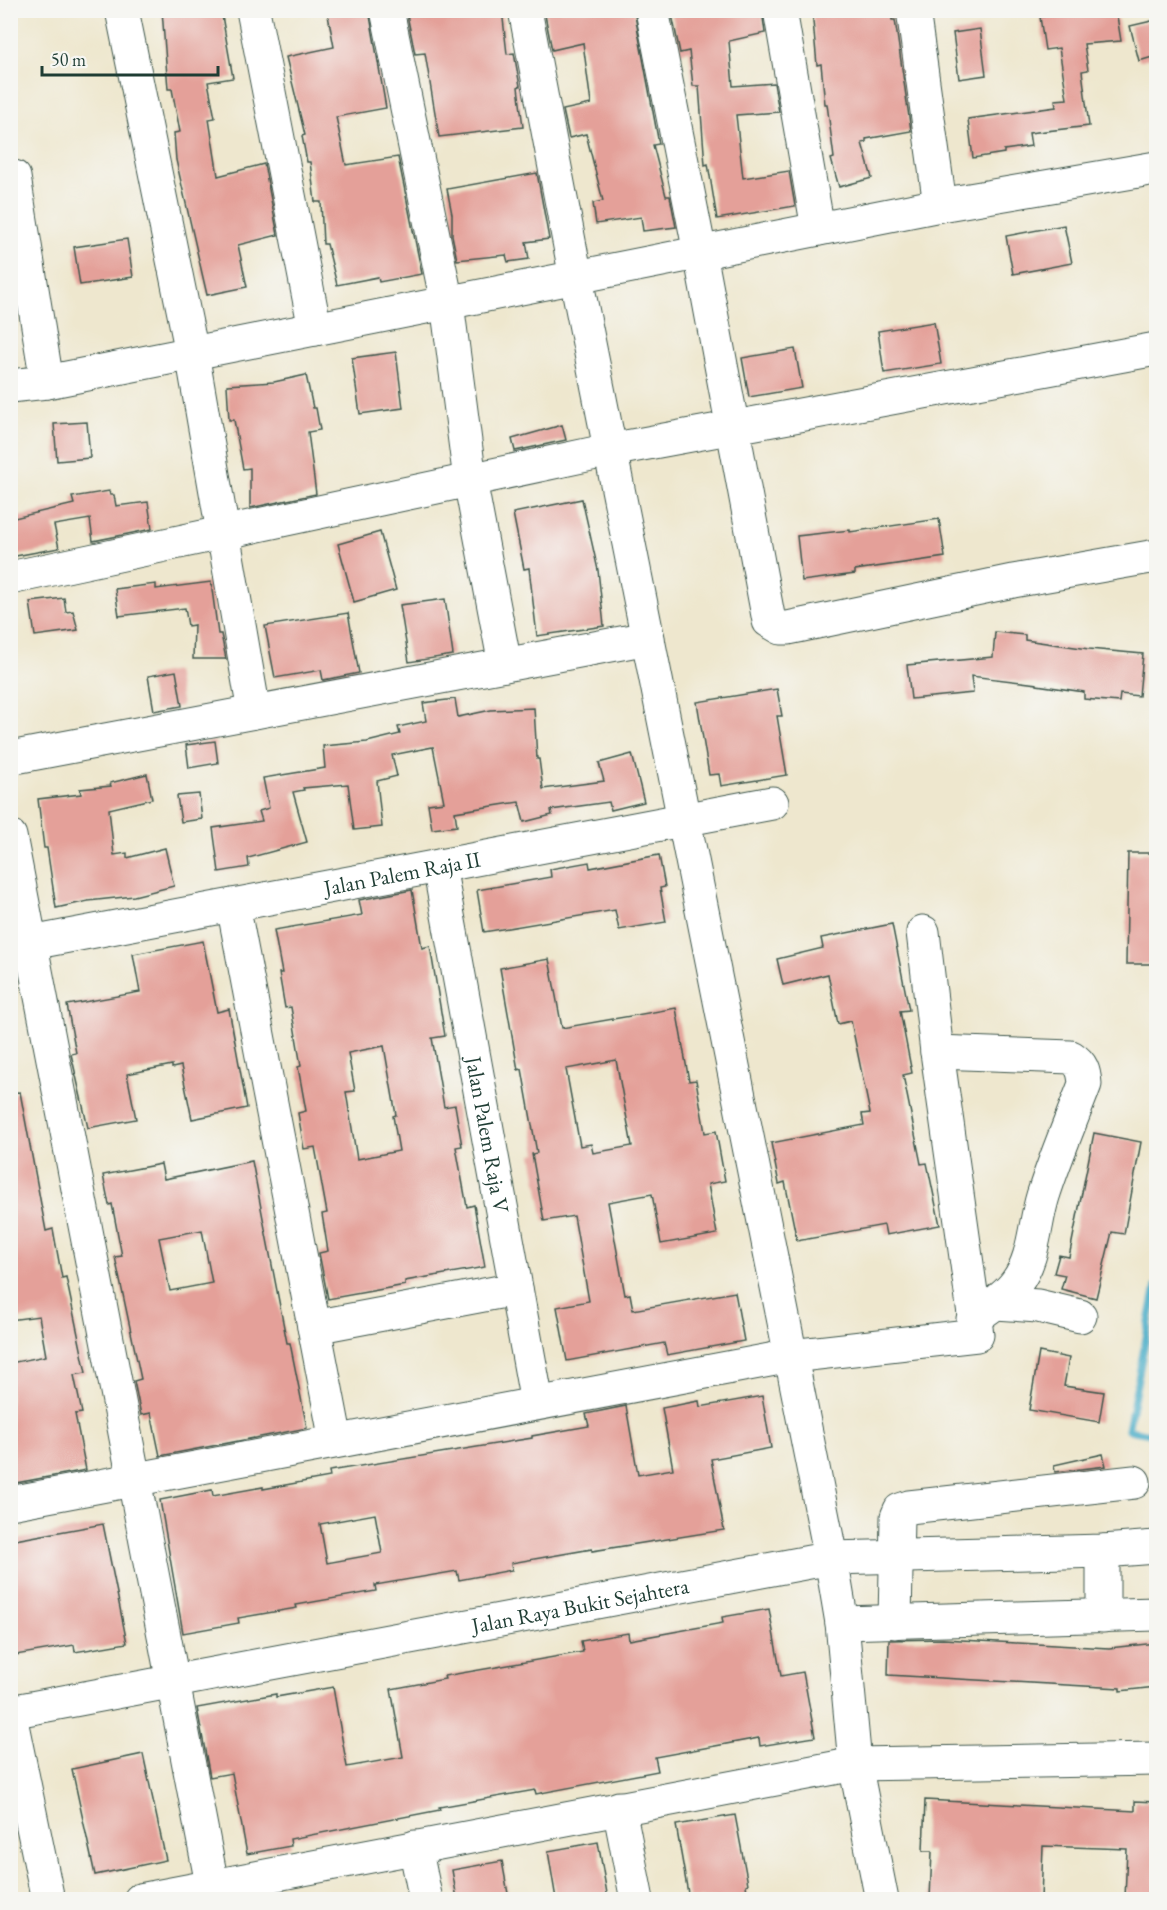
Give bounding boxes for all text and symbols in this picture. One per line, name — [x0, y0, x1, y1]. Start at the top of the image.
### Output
scale bar — [42, 39, 218, 77]
text: 50 m — [51, 48, 86, 71]
street label: Jalan Palem Raja II — [319, 844, 483, 902]
street label: Jalan Palem Raja V — [459, 1052, 517, 1215]
street label: Jalan Raya Bukit Sejahtera — [467, 1570, 691, 1640]

